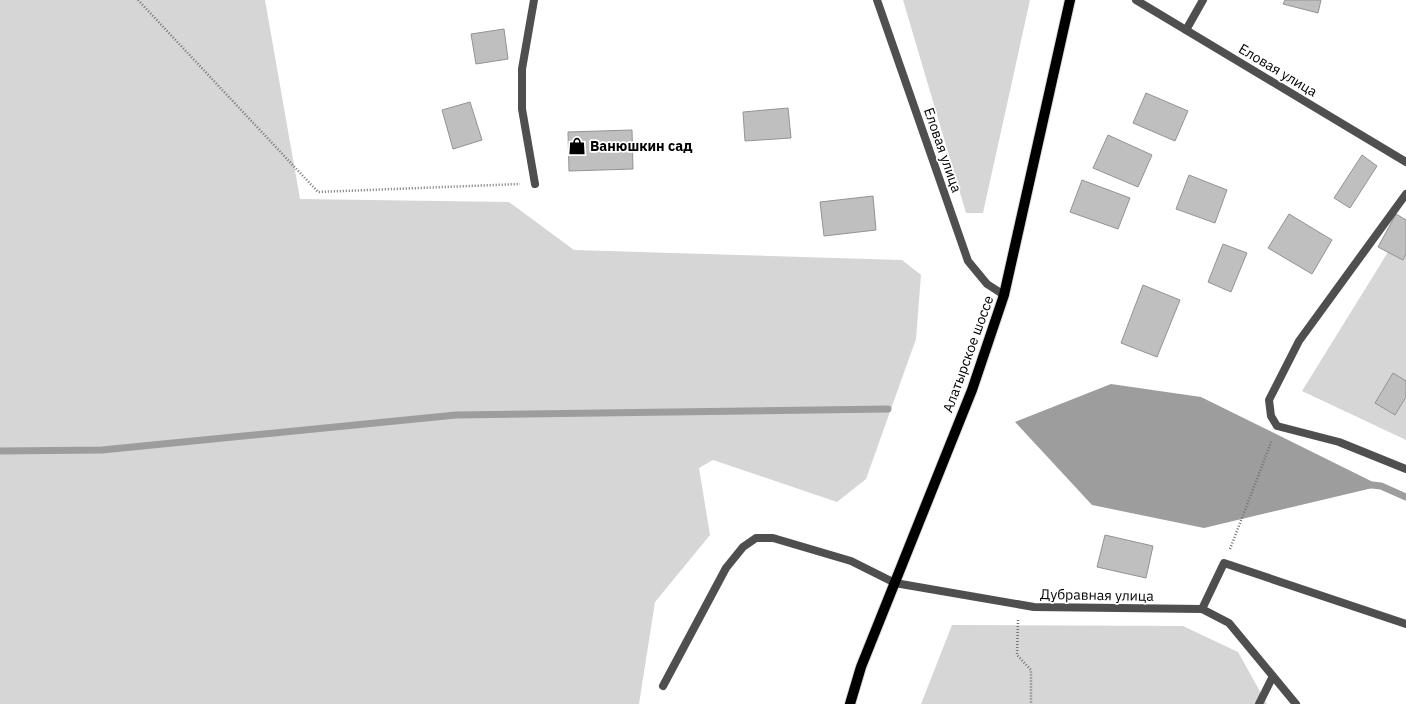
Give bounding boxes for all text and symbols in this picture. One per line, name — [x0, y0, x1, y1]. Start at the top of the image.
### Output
street label: Еловая улица — [1235, 39, 1321, 101]
street label: Еловая улица — [920, 105, 966, 195]
shop icon: Ванюшкин сад — [567, 136, 587, 156]
place label: Ванюшкин сад — [590, 137, 692, 155]
street label: Алатырское шоссе — [938, 293, 998, 415]
street label: Дубравная улица — [1040, 585, 1154, 605]

